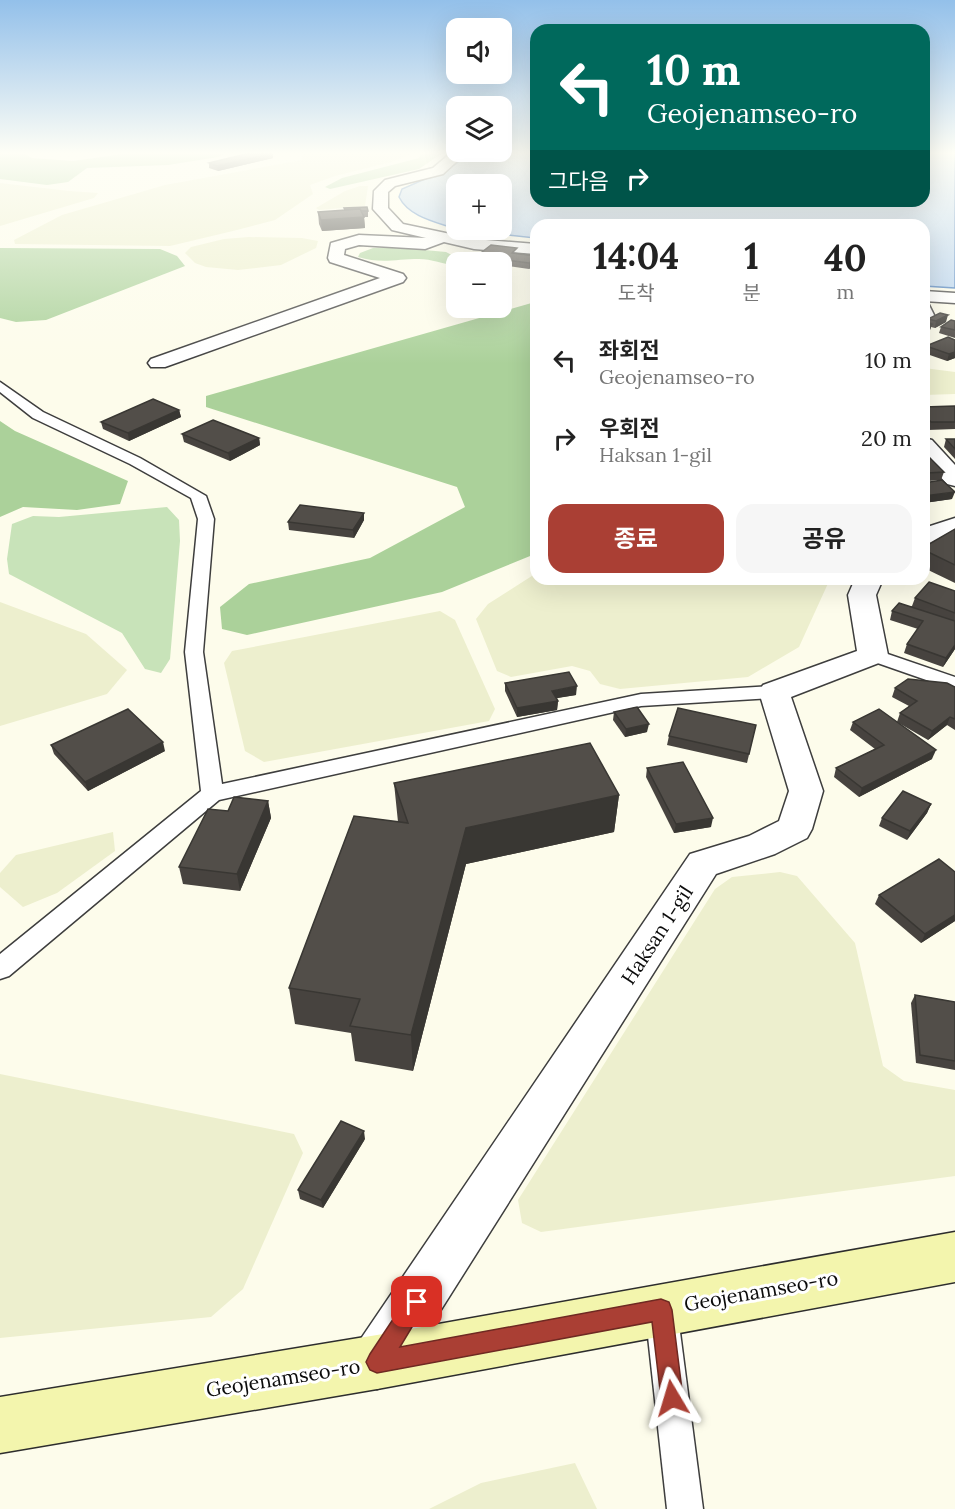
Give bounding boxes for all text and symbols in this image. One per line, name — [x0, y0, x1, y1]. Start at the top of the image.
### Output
map controls — [446, 18, 512, 318]
button: sound — [446, 18, 512, 84]
text: 10 m — [647, 43, 740, 97]
icon: left — [548, 48, 626, 126]
button: layers — [446, 96, 512, 162]
text: Geojenamseo-ro — [647, 96, 857, 130]
icon: right — [621, 162, 654, 195]
text: 그다음 — [548, 167, 609, 195]
button: + — [446, 174, 512, 240]
text: 14:04 — [593, 233, 679, 279]
text: 1 — [744, 233, 759, 279]
text: 40 — [824, 235, 867, 281]
button: − — [446, 252, 512, 318]
text: m — [836, 279, 854, 304]
text: 도착 — [618, 280, 655, 305]
text: 분 — [742, 280, 761, 305]
text: 좌회전 — [599, 336, 660, 364]
icon: left — [548, 344, 581, 377]
text: 10 m — [865, 346, 912, 374]
text: Geojenamseo-ro — [599, 364, 755, 389]
text: 우회전 — [599, 414, 660, 442]
icon: right — [548, 422, 581, 455]
text: 20 m — [861, 424, 912, 452]
text: Haksan 1-gil — [599, 442, 712, 467]
button: 종료 — [548, 504, 724, 573]
button: 공유 — [736, 504, 912, 573]
street label: Haksan 1-gil — [615, 881, 698, 989]
street label: Geojenamseo-ro — [682, 1265, 840, 1316]
pin — [391, 1276, 442, 1327]
icon: arrive — [400, 1285, 433, 1318]
street label: Geojenamseo-ro — [204, 1353, 362, 1402]
position arrow — [640, 1366, 704, 1430]

